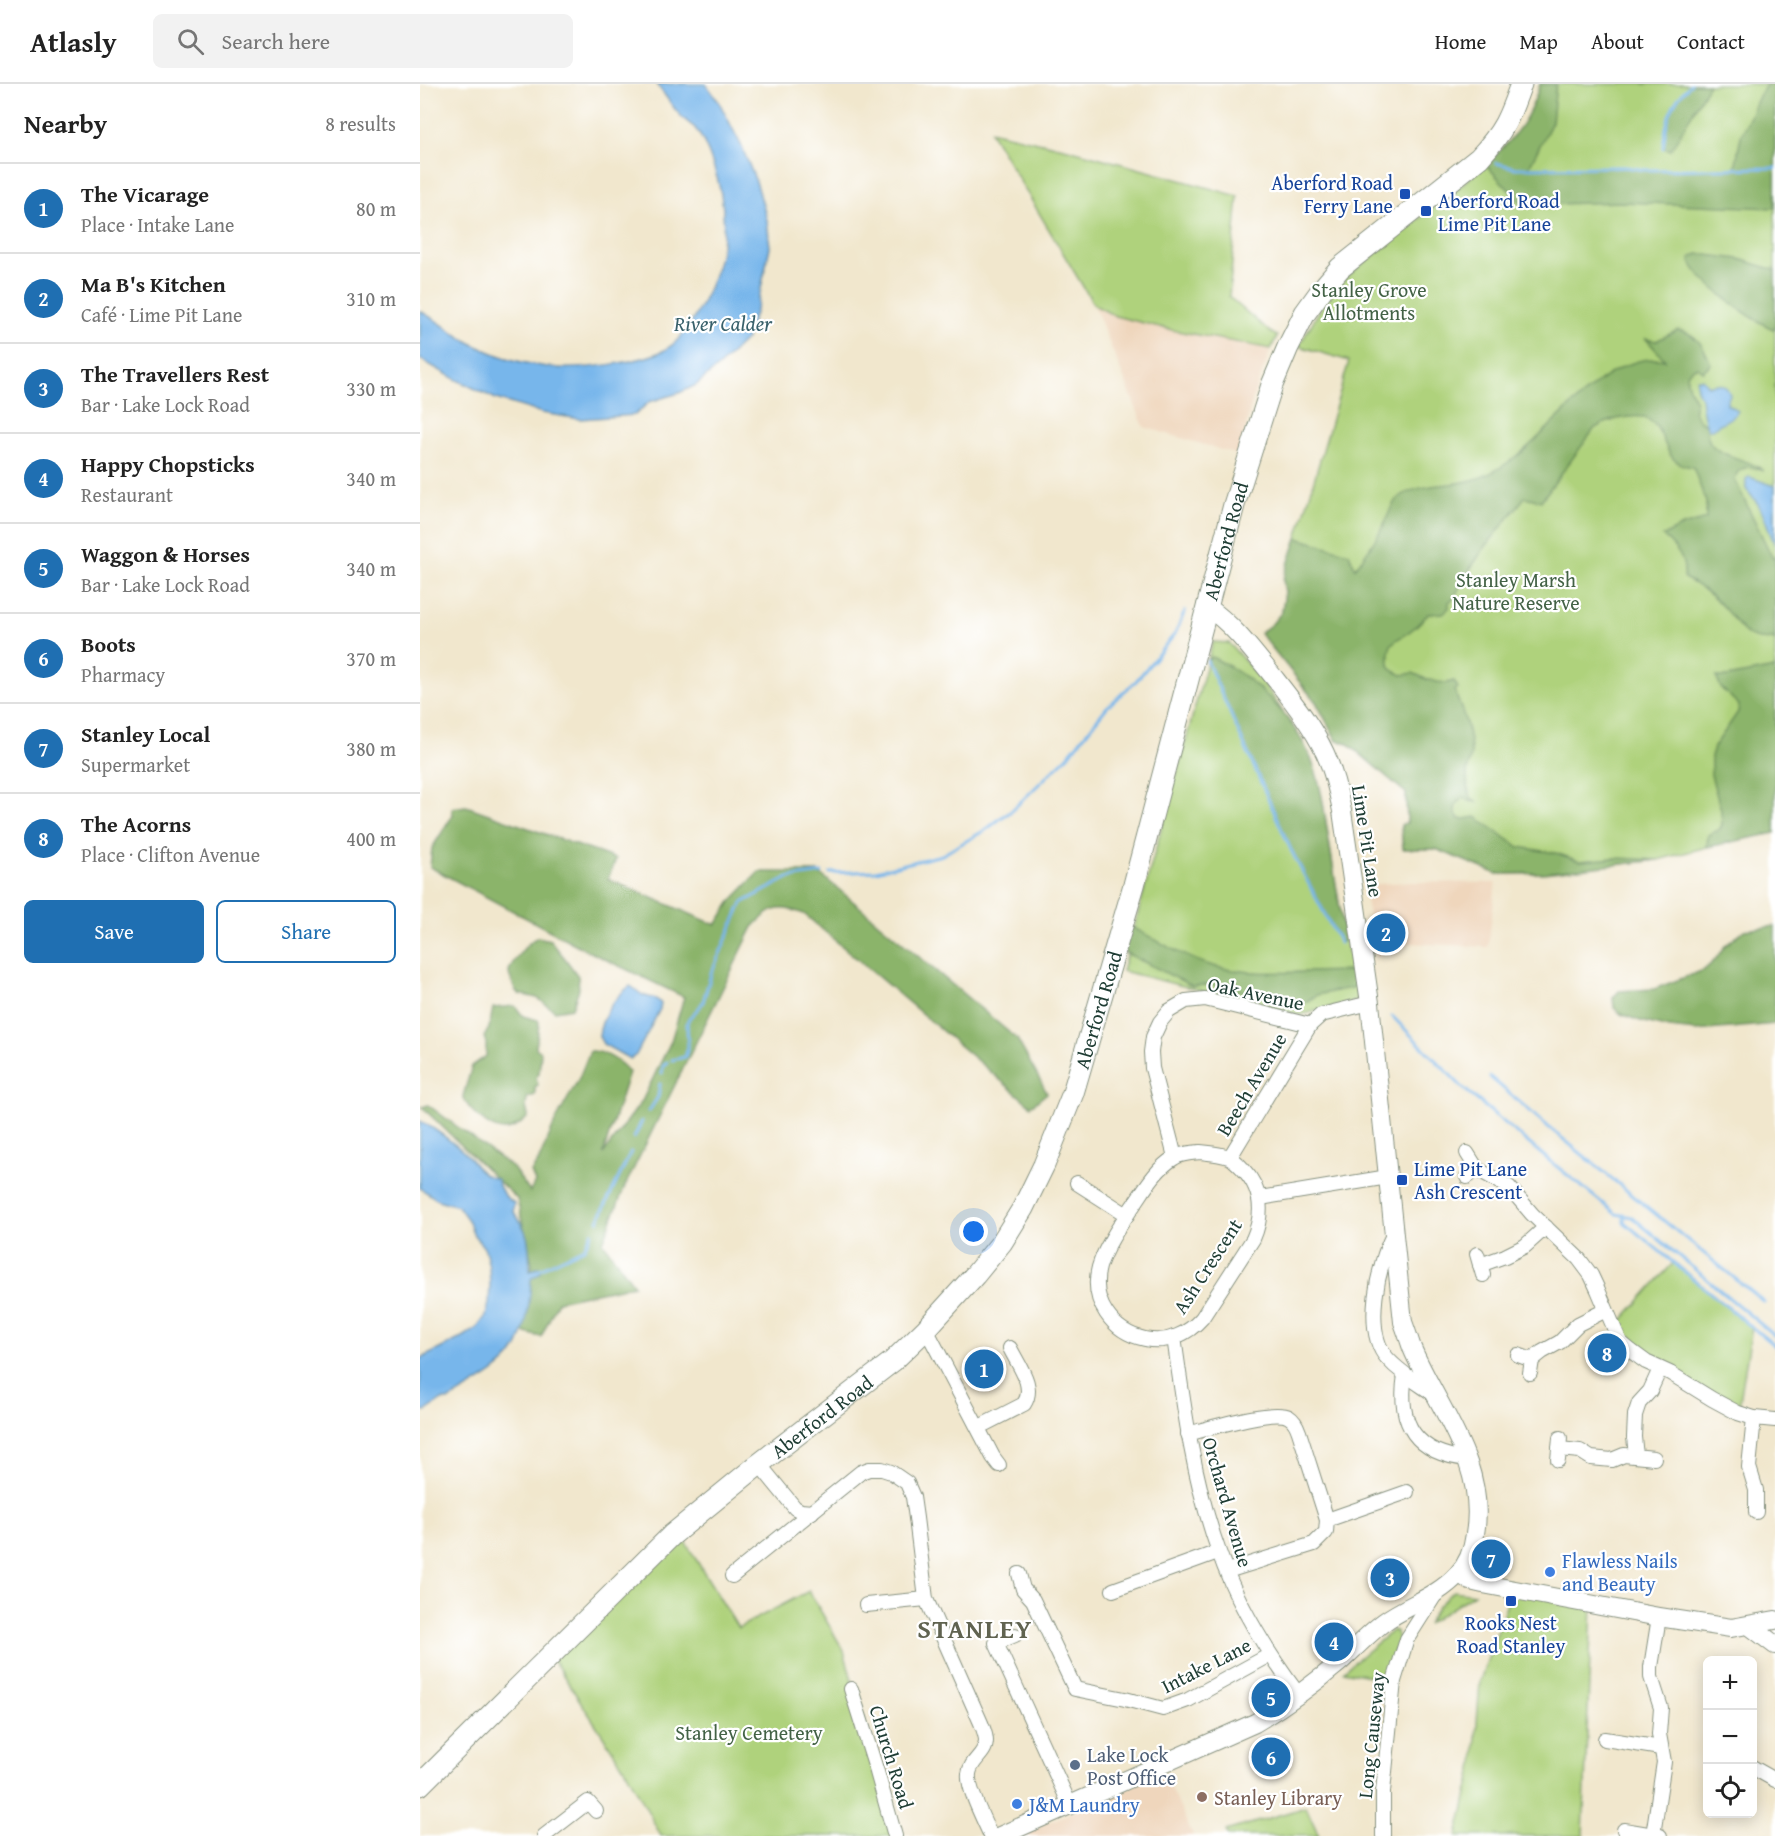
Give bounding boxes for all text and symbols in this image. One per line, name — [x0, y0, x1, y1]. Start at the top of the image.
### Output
search box — [153, 14, 573, 68]
text: Atlasly — [30, 21, 117, 62]
icon: search — [174, 25, 207, 58]
text: Search here — [222, 25, 330, 57]
text: Home — [1435, 26, 1486, 57]
text: Map — [1519, 26, 1558, 57]
text: About — [1591, 26, 1644, 57]
text: Contact — [1677, 26, 1745, 57]
text: Nearby — [24, 104, 107, 143]
text: 8 results — [325, 109, 396, 138]
place label: Aberford Road Ferry Lane — [1271, 168, 1393, 220]
text: The Vicarage — [81, 178, 209, 210]
place label: Aberford Road Lime Pit Lane — [1438, 186, 1560, 238]
marker: Aberford Road Ferry Lane — [1398, 187, 1412, 201]
text: 1 — [38, 194, 49, 223]
text: 80 m — [356, 194, 396, 223]
marker: Aberford Road Lime Pit Lane — [1419, 204, 1433, 218]
text: Place · Intake Lane — [81, 210, 234, 239]
text: Ma B's Kitchen — [81, 268, 226, 300]
park label: Stanley Grove Allotments — [1311, 275, 1427, 327]
text: 2 — [38, 284, 49, 313]
text: 310 m — [346, 284, 396, 313]
text: Café · Lime Pit Lane — [81, 300, 242, 329]
water label: River Calder — [673, 308, 773, 339]
text: The Travellers Rest — [81, 358, 269, 390]
text: 3 — [38, 374, 49, 403]
text: 330 m — [346, 374, 396, 403]
text: Bar · Lake Lock Road — [81, 390, 250, 419]
text: Happy Chopsticks — [81, 448, 255, 480]
text: 4 — [38, 464, 49, 493]
text: 340 m — [346, 464, 396, 493]
street label: Aberford Road — [1195, 477, 1255, 603]
text: Restaurant — [81, 480, 173, 509]
text: Waggon & Horses — [81, 538, 250, 570]
text: 5 — [38, 554, 49, 583]
text: 340 m — [346, 554, 396, 583]
park label: Stanley Marsh Nature Reserve — [1452, 565, 1580, 617]
text: Bar · Lake Lock Road — [81, 570, 250, 599]
text: Boots — [81, 628, 136, 660]
text: 6 — [38, 644, 49, 673]
text: 370 m — [346, 644, 396, 673]
text: Pharmacy — [81, 660, 165, 689]
text: Stanley Local — [81, 718, 210, 750]
text: 7 — [38, 734, 49, 763]
text: 380 m — [346, 734, 396, 763]
text: Supermarket — [81, 750, 190, 779]
street label: Lime Pit Lane — [1345, 783, 1391, 899]
text: The Acorns — [81, 808, 191, 840]
text: 8 — [38, 824, 49, 853]
text: 400 m — [346, 824, 396, 853]
text: Place · Clifton Avenue — [81, 840, 260, 869]
button: Save — [24, 900, 204, 963]
button: Share — [216, 900, 396, 963]
pin: 2 — [1366, 910, 1406, 956]
street label: Aberford Road — [1066, 947, 1129, 1072]
street label: Oak Avenue — [1205, 969, 1307, 1017]
street label: Beech Avenue — [1209, 1027, 1293, 1141]
place label: Lime Pit Lane Ash Crescent — [1414, 1154, 1527, 1206]
marker: Lime Pit Lane Ash Crescent — [1395, 1173, 1409, 1187]
street label: Ash Crescent — [1165, 1213, 1249, 1319]
your location — [959, 1217, 988, 1246]
pin: 8 — [1588, 1330, 1626, 1376]
pin: 1 — [964, 1346, 1004, 1392]
street label: Aberford Road — [764, 1367, 879, 1465]
street label: Orchard Avenue — [1196, 1434, 1260, 1570]
pin: 7 — [1472, 1536, 1510, 1582]
place label: Flawless Nails and Beauty — [1562, 1546, 1678, 1598]
pin: 3 — [1370, 1556, 1410, 1600]
marker: Flawless Nails and Beauty — [1543, 1565, 1557, 1579]
marker: Rooks Nest Road Stanley — [1504, 1594, 1518, 1608]
place label: Rooks Nest Road Stanley — [1457, 1608, 1565, 1660]
district label: STANLEY — [917, 1609, 1033, 1648]
pin: 4 — [1314, 1620, 1354, 1664]
street label: Intake Lane — [1156, 1630, 1256, 1700]
map controls — [1703, 1656, 1757, 1818]
button: + — [1703, 1656, 1757, 1710]
street label: Long Causeway — [1350, 1670, 1392, 1800]
pin: 5 — [1252, 1676, 1290, 1720]
street label: Church Road — [863, 1702, 922, 1813]
button: − — [1703, 1710, 1757, 1764]
park label: Stanley Cemetery — [675, 1718, 823, 1747]
pin: 6 — [1252, 1734, 1290, 1780]
place label: Lake Lock Post Office — [1087, 1740, 1176, 1792]
marker: Lake Lock Post Office — [1068, 1758, 1082, 1772]
button: locate — [1703, 1764, 1757, 1818]
place label: Stanley Library — [1214, 1783, 1342, 1812]
place label: J&M Laundry — [1026, 1790, 1140, 1819]
marker: Stanley Library — [1195, 1790, 1209, 1804]
marker: J&M Laundry — [1010, 1797, 1024, 1811]

